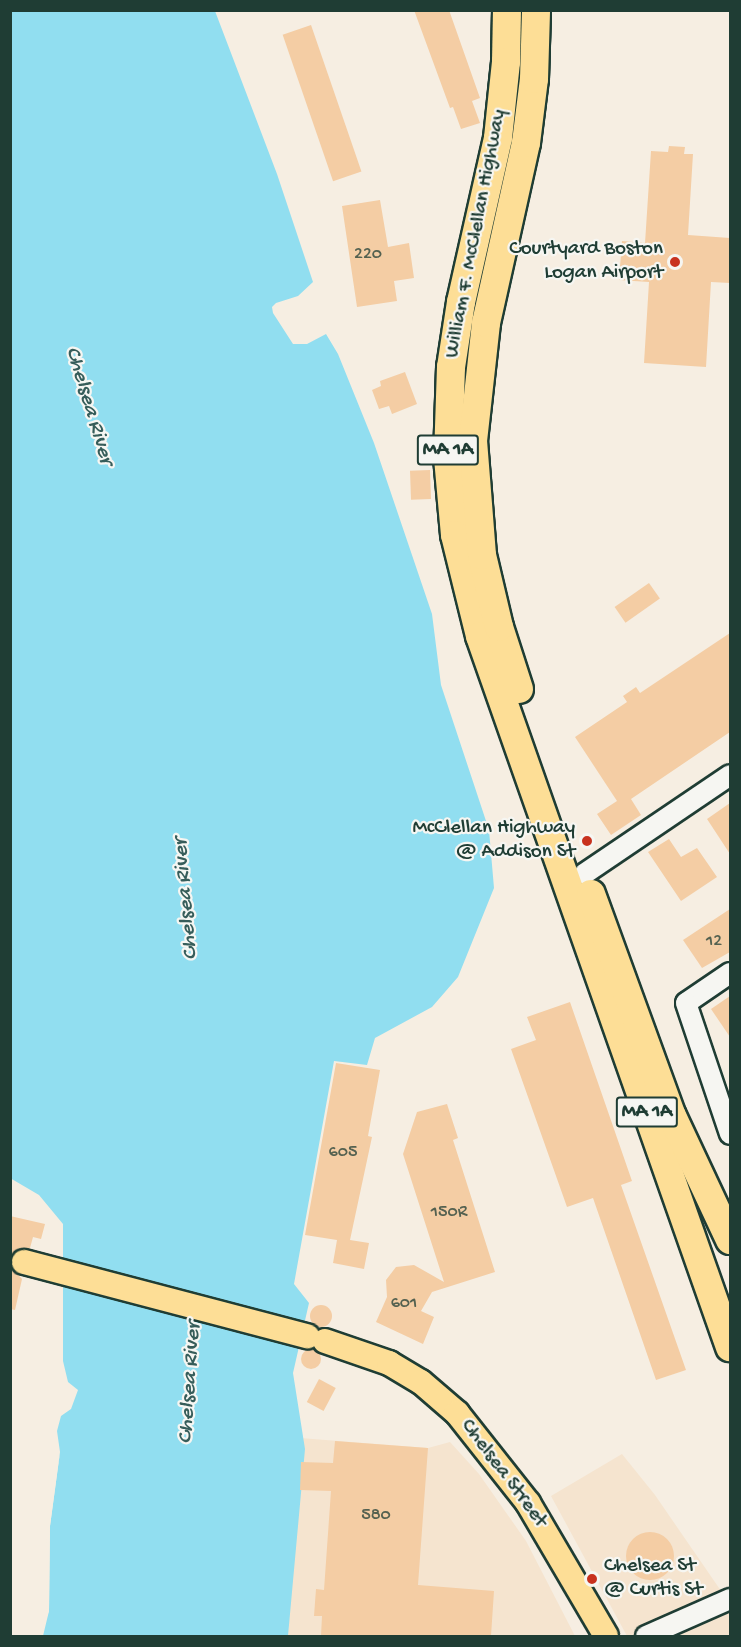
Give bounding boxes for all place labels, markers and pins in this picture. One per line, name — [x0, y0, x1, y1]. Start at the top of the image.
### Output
place label: Courtyard Boston Logan Airport — [509, 237, 663, 287]
marker: Courtyard Boston Logan Airport — [668, 255, 682, 269]
place label: McClellan Highway @ Addison St — [413, 816, 575, 866]
marker: McClellan Highway @ Addison St — [580, 834, 594, 848]
place label: Chelsea St @ Curtis St — [604, 1554, 703, 1604]
marker: Chelsea St @ Curtis St — [585, 1572, 599, 1586]

